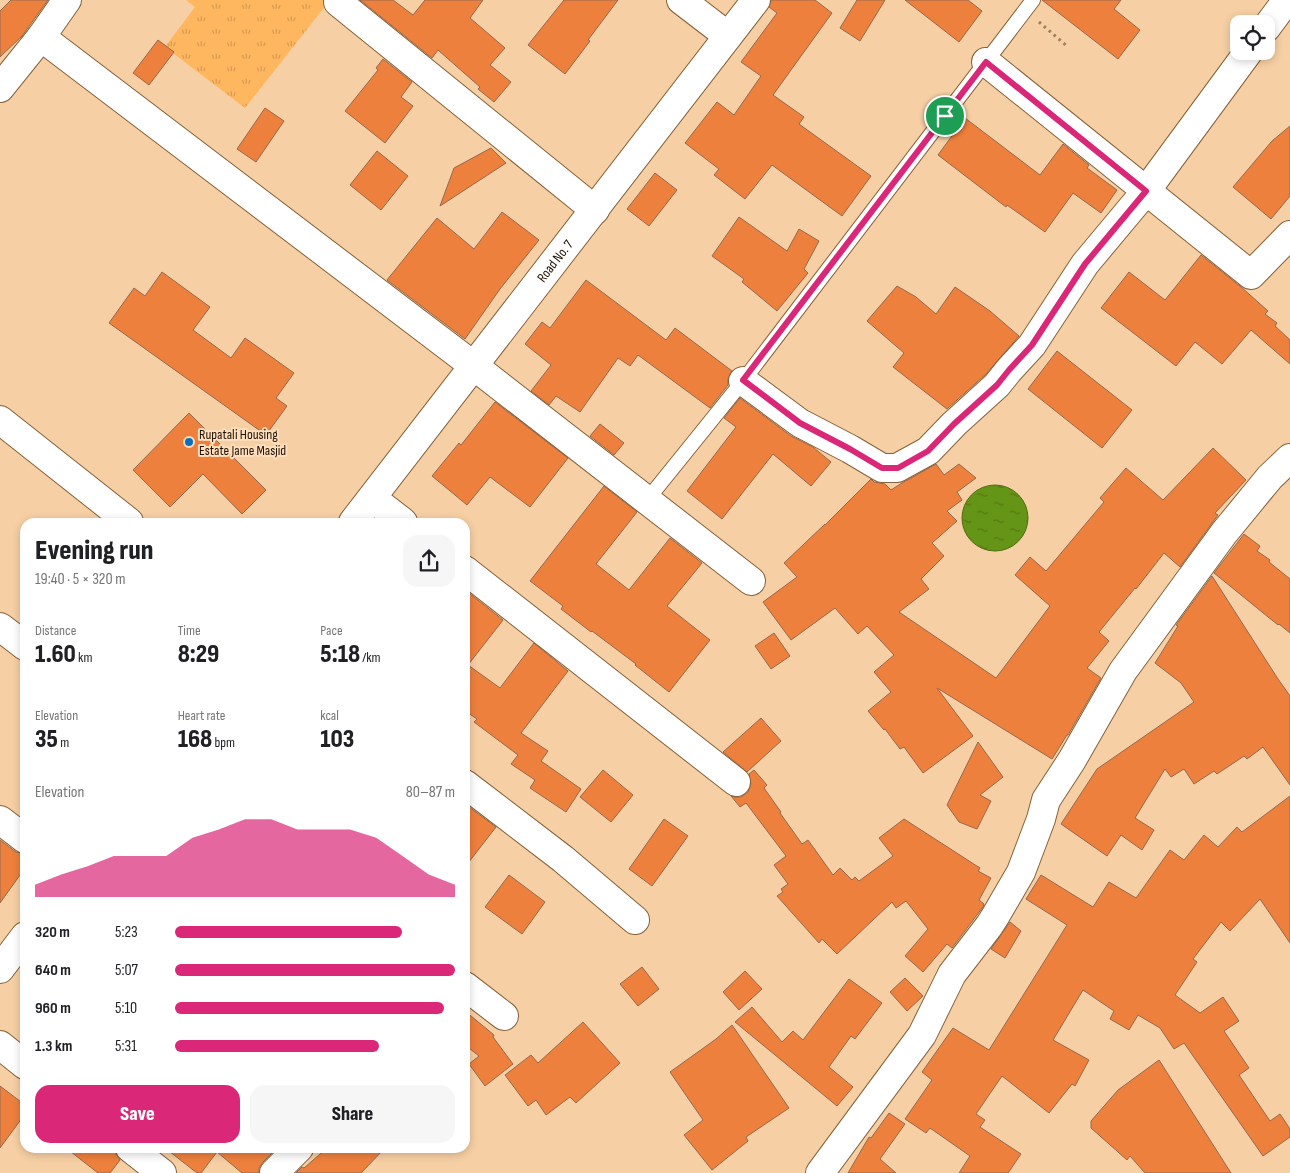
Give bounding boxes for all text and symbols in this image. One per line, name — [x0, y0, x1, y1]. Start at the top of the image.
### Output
map controls — [1230, 15, 1275, 60]
button: locate — [1230, 15, 1275, 60]
pin — [924, 95, 966, 137]
icon: arrive — [931, 102, 959, 130]
street label: Road No. 7 — [533, 236, 577, 286]
place label: Rupatali Housing Estate Jame Masjid — [199, 426, 286, 459]
marker: Rupatali Housing Estate Jame Masjid — [183, 436, 195, 448]
text: Evening run — [35, 534, 153, 567]
button: share — [403, 535, 455, 587]
text: 19:40 · 5 × 320 m — [35, 570, 125, 589]
text: Distance — [35, 622, 76, 639]
text: Time — [178, 622, 201, 639]
text: Pace — [320, 622, 343, 639]
text: 1.60 — [35, 639, 76, 670]
text: 8:29 — [178, 639, 219, 670]
text: 5:18 — [320, 639, 360, 670]
text: km — [76, 649, 92, 666]
text: /km — [360, 649, 381, 666]
text: Elevation — [35, 707, 78, 724]
text: Heart rate — [178, 707, 225, 724]
text: kcal — [320, 707, 339, 724]
text: 35 — [35, 724, 58, 755]
text: 168 — [178, 724, 212, 755]
text: 103 — [320, 724, 354, 755]
text: m — [58, 734, 69, 751]
text: bpm — [212, 734, 235, 751]
text: Elevation — [35, 783, 84, 802]
text: 80–87 m — [406, 783, 455, 802]
text: 320 m — [35, 923, 70, 942]
text: 5:23 — [115, 923, 138, 942]
text: 640 m — [35, 961, 71, 980]
text: 5:07 — [115, 961, 138, 980]
text: 960 m — [35, 999, 71, 1018]
text: 5:10 — [115, 999, 137, 1018]
text: 1.3 km — [35, 1037, 72, 1056]
text: 5:31 — [115, 1037, 137, 1056]
button: Save — [35, 1085, 240, 1143]
button: Share — [250, 1085, 455, 1143]

